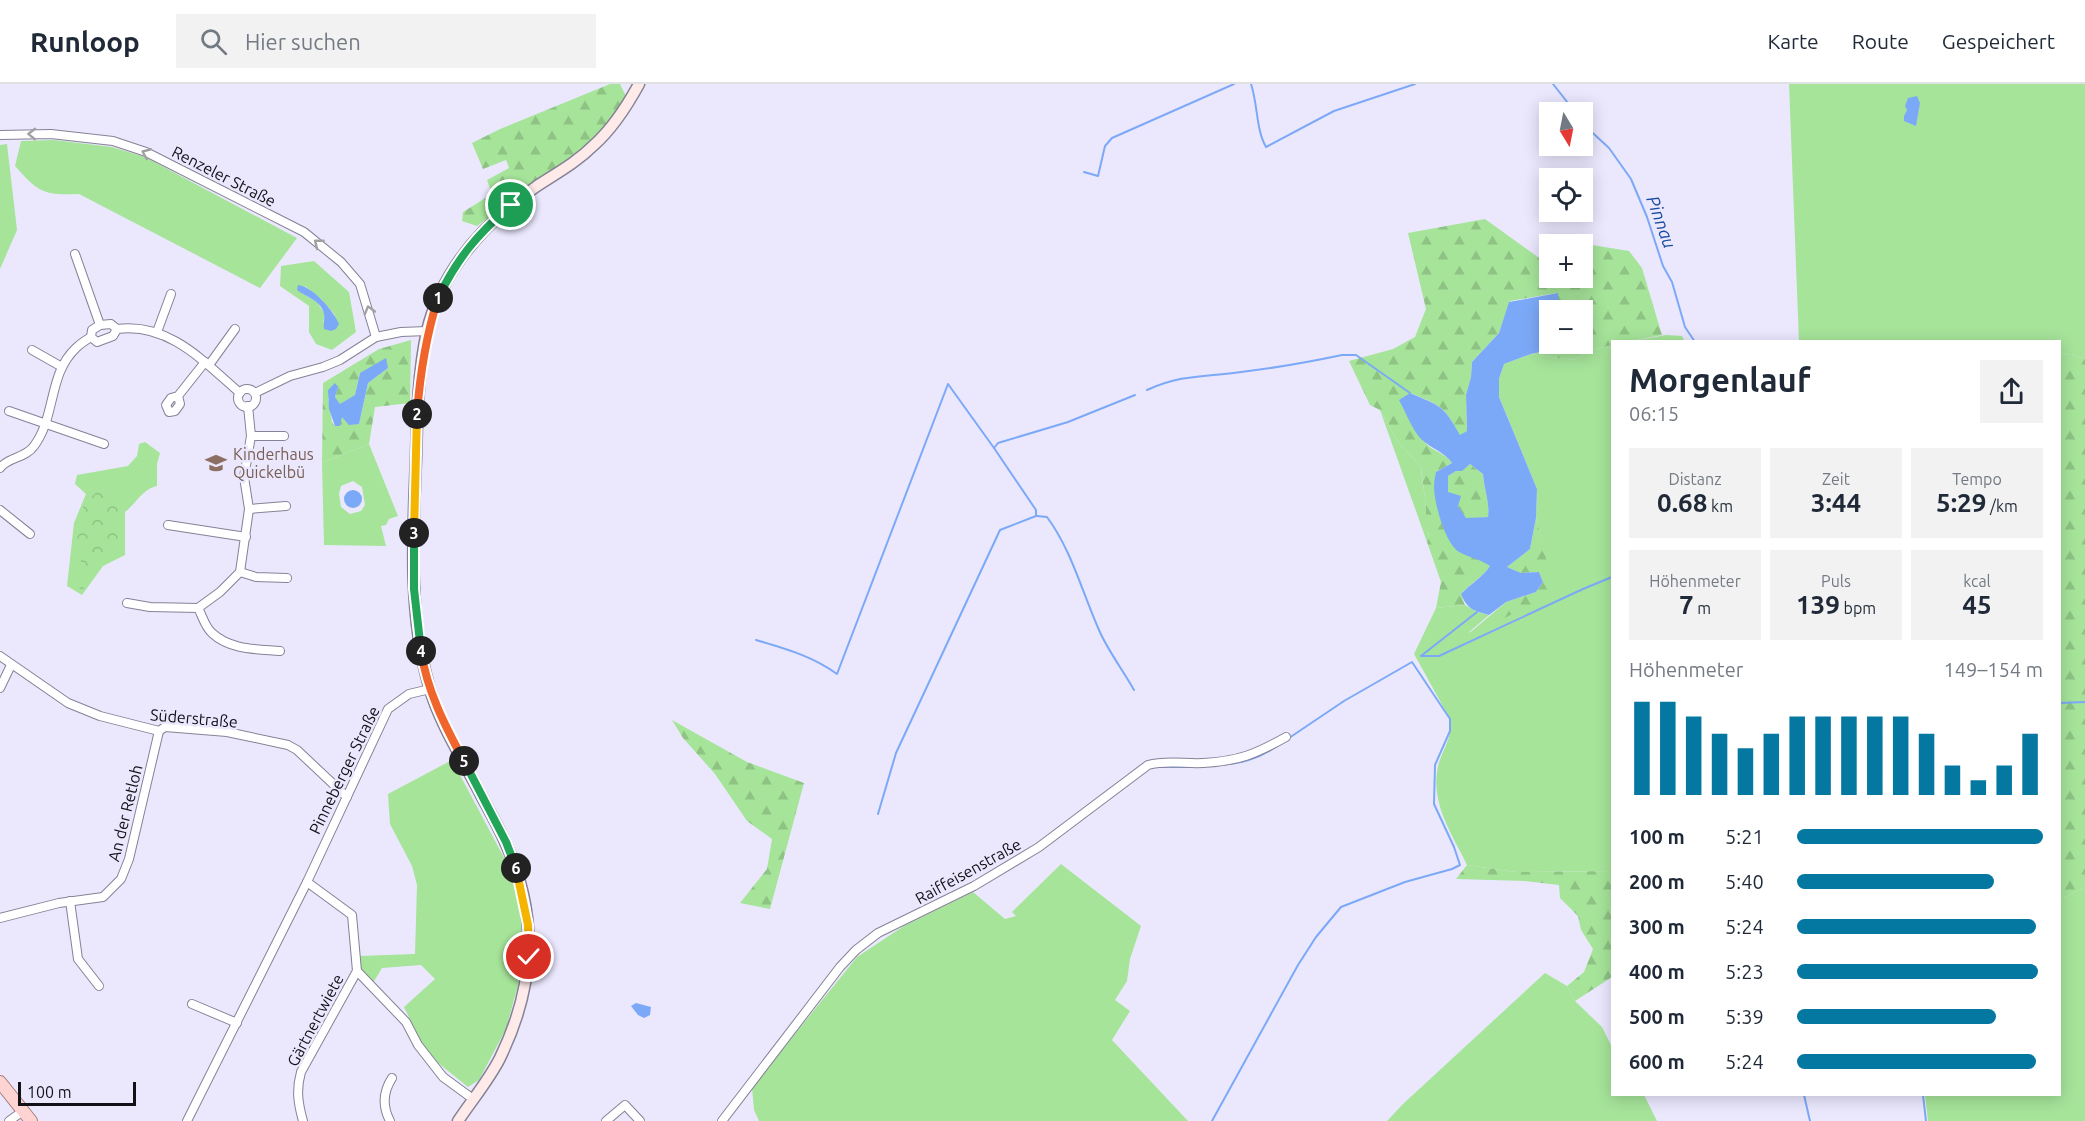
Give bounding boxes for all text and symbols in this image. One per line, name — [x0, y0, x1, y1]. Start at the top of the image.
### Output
search box — [176, 14, 596, 68]
icon: search — [197, 25, 230, 58]
text: Runloop — [30, 26, 140, 57]
text: Hier suchen — [245, 29, 361, 54]
text: Karte — [1767, 29, 1819, 53]
text: Route — [1852, 29, 1909, 53]
text: Gespeichert — [1942, 29, 2055, 53]
north arrow — [1539, 102, 1593, 156]
map controls — [1539, 102, 1593, 354]
one-way arrow — [27, 128, 36, 140]
street label: Renzeler Straße — [169, 142, 279, 210]
one-way arrow — [141, 148, 152, 160]
button: locate — [1539, 168, 1593, 222]
pin — [485, 179, 536, 230]
icon: arrive — [494, 188, 527, 221]
water label: Pinnau — [1643, 193, 1681, 251]
button: + — [1539, 234, 1593, 288]
one-way arrow — [314, 240, 325, 251]
pin: 1 — [423, 283, 453, 313]
text: 1 — [433, 289, 443, 307]
button: − — [1539, 300, 1593, 354]
one-way arrow — [364, 305, 376, 316]
button: share — [1980, 360, 2043, 423]
text: Morgenlauf — [1629, 361, 1811, 398]
pin: 2 — [402, 399, 432, 429]
text: 06:15 — [1629, 402, 1679, 425]
text: 2 — [412, 405, 422, 423]
place label: Kinderhaus Quickelbü — [233, 445, 314, 481]
school or university icon: Kinderhaus Quickelbü — [204, 451, 228, 475]
text: Distanz — [1668, 470, 1722, 488]
text: Zeit — [1822, 470, 1850, 488]
text: Tempo — [1952, 470, 2002, 488]
text: 0.68 — [1657, 488, 1707, 517]
text: 3:44 — [1811, 488, 1861, 517]
text: 5:29 — [1936, 488, 1986, 517]
text: km — [1707, 497, 1733, 515]
text: /km — [1986, 497, 2018, 515]
pin: 3 — [399, 518, 429, 548]
text: 3 — [409, 524, 419, 542]
text: Höhenmeter — [1649, 572, 1741, 590]
text: Puls — [1821, 572, 1851, 590]
text: kcal — [1963, 572, 1991, 590]
text: 7 — [1679, 590, 1694, 619]
text: 139 — [1796, 590, 1840, 619]
text: 45 — [1962, 590, 1992, 619]
text: m — [1694, 599, 1711, 617]
text: bpm — [1840, 599, 1876, 617]
pin: 4 — [406, 636, 436, 666]
text: 4 — [416, 642, 426, 660]
text: Höhenmeter — [1629, 658, 1743, 681]
text: 149–154 m — [1944, 658, 2043, 681]
street label: Pinneberger Straße — [305, 703, 383, 837]
street label: Süderstraße — [149, 705, 239, 731]
pin: 5 — [449, 746, 479, 776]
text: 5 — [459, 752, 469, 770]
street label: An der Retloh — [104, 763, 146, 863]
text: 100 m — [1629, 825, 1685, 848]
text: 5:21 — [1725, 825, 1764, 848]
street label: Raiffeisenstraße — [912, 835, 1024, 907]
pin: 6 — [501, 853, 531, 883]
text: 6 — [511, 859, 521, 877]
text: 200 m — [1629, 870, 1685, 893]
text: 5:40 — [1725, 870, 1764, 893]
text: 300 m — [1629, 915, 1685, 938]
text: 5:24 — [1725, 915, 1764, 938]
pin — [503, 931, 554, 982]
icon: check — [512, 940, 545, 973]
text: 400 m — [1629, 960, 1685, 983]
text: 5:23 — [1725, 960, 1764, 983]
street label: Gärtnertwiete — [283, 971, 347, 1069]
text: 500 m — [1629, 1005, 1685, 1028]
text: 5:39 — [1725, 1005, 1764, 1028]
text: 600 m — [1629, 1050, 1685, 1073]
text: 5:24 — [1725, 1050, 1764, 1073]
scale bar — [18, 1079, 136, 1106]
text: 100 m — [27, 1083, 72, 1101]

